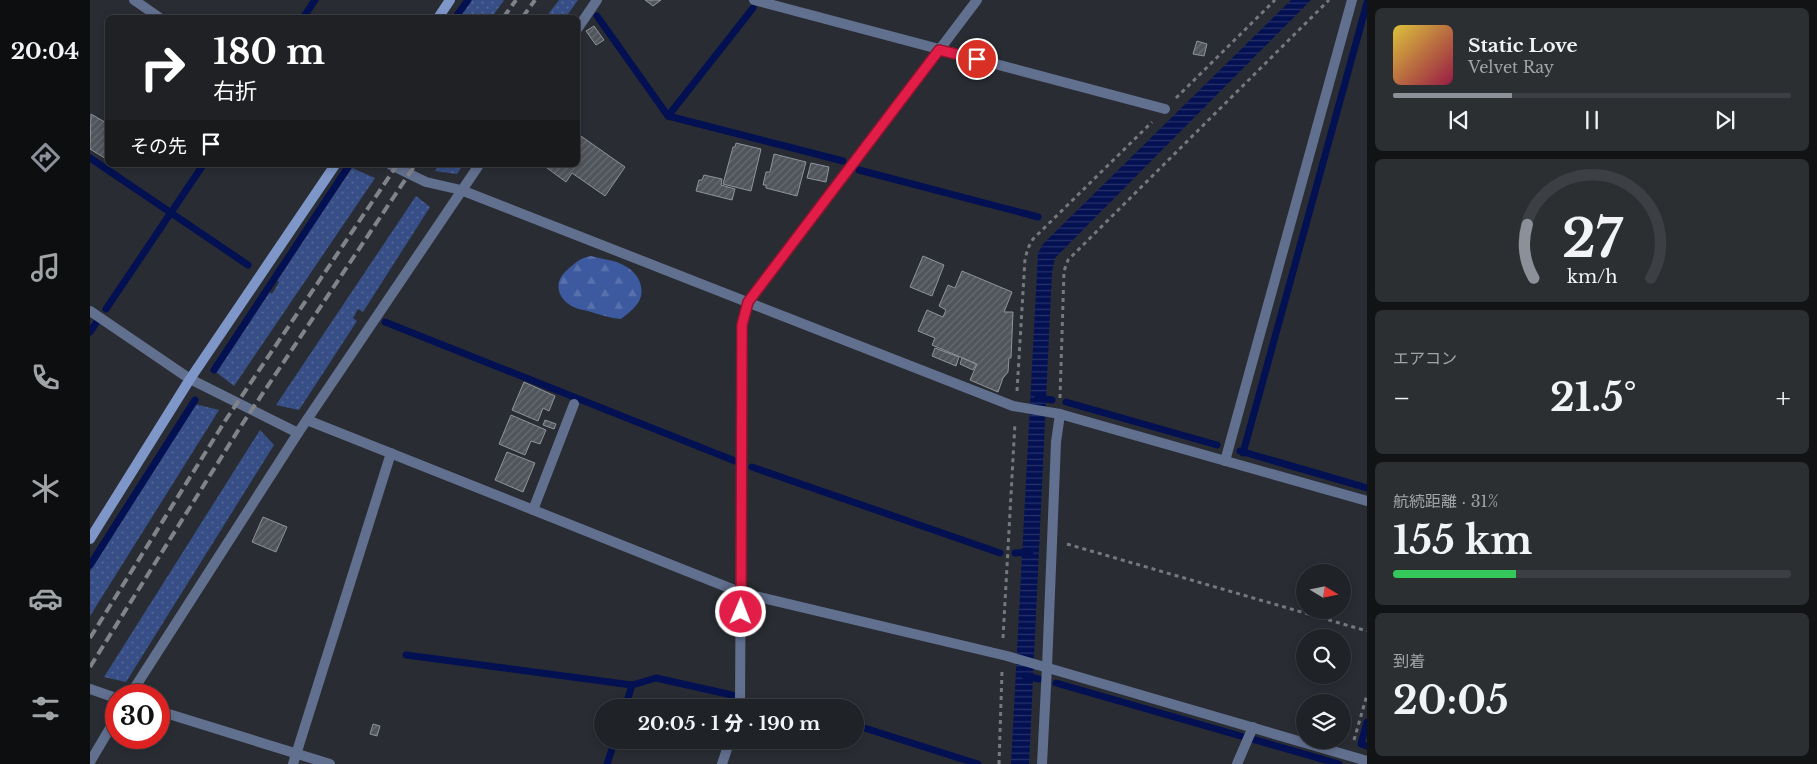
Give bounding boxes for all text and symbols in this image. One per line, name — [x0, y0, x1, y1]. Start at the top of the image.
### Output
text: 180 m — [213, 30, 325, 73]
text: Static Love — [1468, 34, 1578, 57]
icon: right — [130, 35, 195, 100]
text: 20:04 — [11, 38, 79, 65]
pin — [956, 38, 998, 80]
icon: arrive — [963, 45, 991, 73]
text: Velvet Ray — [1468, 57, 1554, 77]
text: 右折 — [213, 78, 257, 105]
icon: previous — [1445, 106, 1473, 134]
icon: pause — [1578, 106, 1606, 134]
icon: next — [1711, 106, 1739, 134]
icon: arrive — [197, 130, 225, 158]
text: その先 — [130, 135, 187, 158]
icon: directions — [28, 140, 63, 175]
text: 27 — [1562, 207, 1624, 271]
icon: music — [28, 250, 63, 285]
text: km/h — [1567, 266, 1617, 288]
text: エアコン — [1393, 348, 1457, 368]
icon: phone — [28, 360, 63, 395]
text: 21.5° — [1550, 374, 1636, 421]
text: − — [1393, 381, 1411, 416]
text: + — [1776, 381, 1791, 416]
icon: climate — [28, 471, 63, 506]
text: 航続距離 · 31% — [1393, 491, 1498, 511]
text: 155 km — [1393, 517, 1532, 564]
north arrow — [1296, 564, 1351, 619]
map controls — [1296, 564, 1351, 749]
icon: car — [28, 581, 63, 616]
position arrow — [714, 585, 766, 637]
button: search — [1296, 629, 1351, 684]
text: 到着 — [1393, 651, 1425, 671]
text: 20:05 — [1393, 677, 1509, 724]
speed limit sign: 30 — [105, 684, 170, 749]
icon: filters — [28, 691, 63, 726]
button: layers — [1296, 694, 1351, 749]
text: 20:05 · 1 分 · 190 m — [638, 712, 820, 735]

